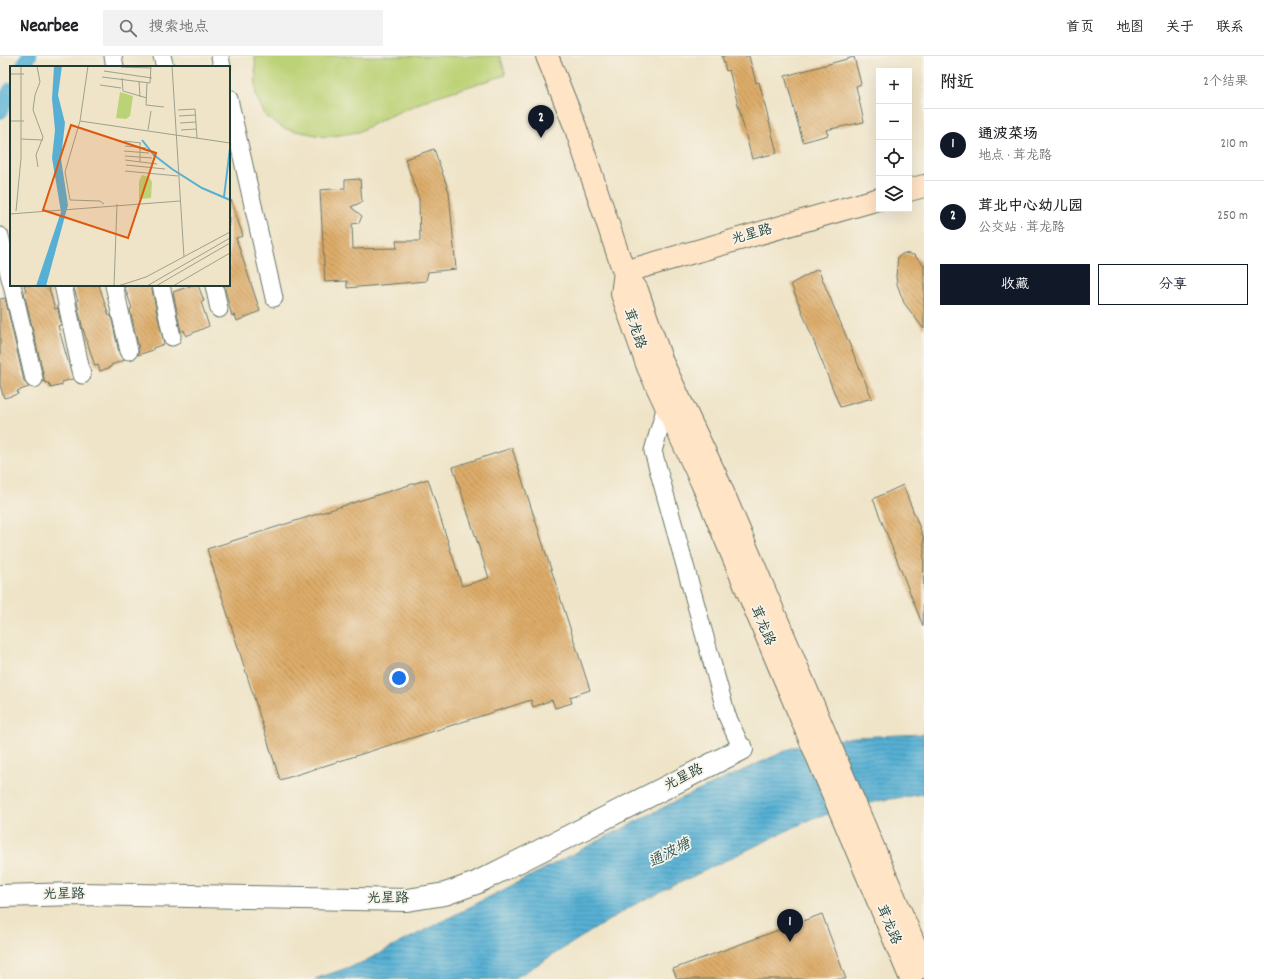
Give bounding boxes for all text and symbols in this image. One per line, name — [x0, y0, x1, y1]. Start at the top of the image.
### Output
search box — [103, 10, 383, 46]
text: Nearbee — [20, 14, 79, 41]
icon: search — [117, 17, 139, 39]
text: 搜索地点 — [149, 17, 209, 39]
text: 首页 — [1066, 18, 1094, 38]
text: 地图 — [1116, 18, 1144, 38]
text: 关于 — [1166, 18, 1194, 38]
text: 联系 — [1216, 18, 1244, 38]
inset map — [10, 66, 230, 286]
map controls — [876, 68, 912, 212]
button: + — [876, 68, 912, 104]
text: 附近 — [940, 72, 974, 96]
text: 2个结果 — [1203, 73, 1248, 92]
button: − — [876, 104, 912, 140]
pin: 2 — [528, 105, 554, 138]
text: 通波菜场 — [978, 124, 1038, 146]
text: 1 — [952, 135, 954, 154]
text: 210 m — [1220, 135, 1248, 154]
button: locate — [876, 140, 912, 176]
text: 地点 · 茸龙路 — [978, 147, 1052, 166]
button: layers — [876, 176, 912, 212]
text: 茸北中心幼儿园 — [978, 196, 1083, 218]
text: 2 — [950, 207, 956, 226]
text: 250 m — [1217, 207, 1248, 226]
text: 公交站 · 茸龙路 — [978, 219, 1065, 238]
street label: 光星路 — [729, 220, 775, 250]
button: 收藏 — [940, 264, 1090, 305]
button: 分享 — [1098, 264, 1248, 305]
street label: 茸龙路 — [618, 306, 650, 352]
street label: 茸龙路 — [745, 603, 779, 649]
your location — [389, 668, 409, 688]
street label: 光星路 — [661, 760, 707, 796]
water label: 通波塘 — [645, 833, 697, 874]
street label: 光星路 — [43, 885, 85, 905]
street label: 光星路 — [367, 889, 409, 909]
street label: 茸龙路 — [871, 902, 905, 948]
pin: 1 — [777, 909, 803, 942]

